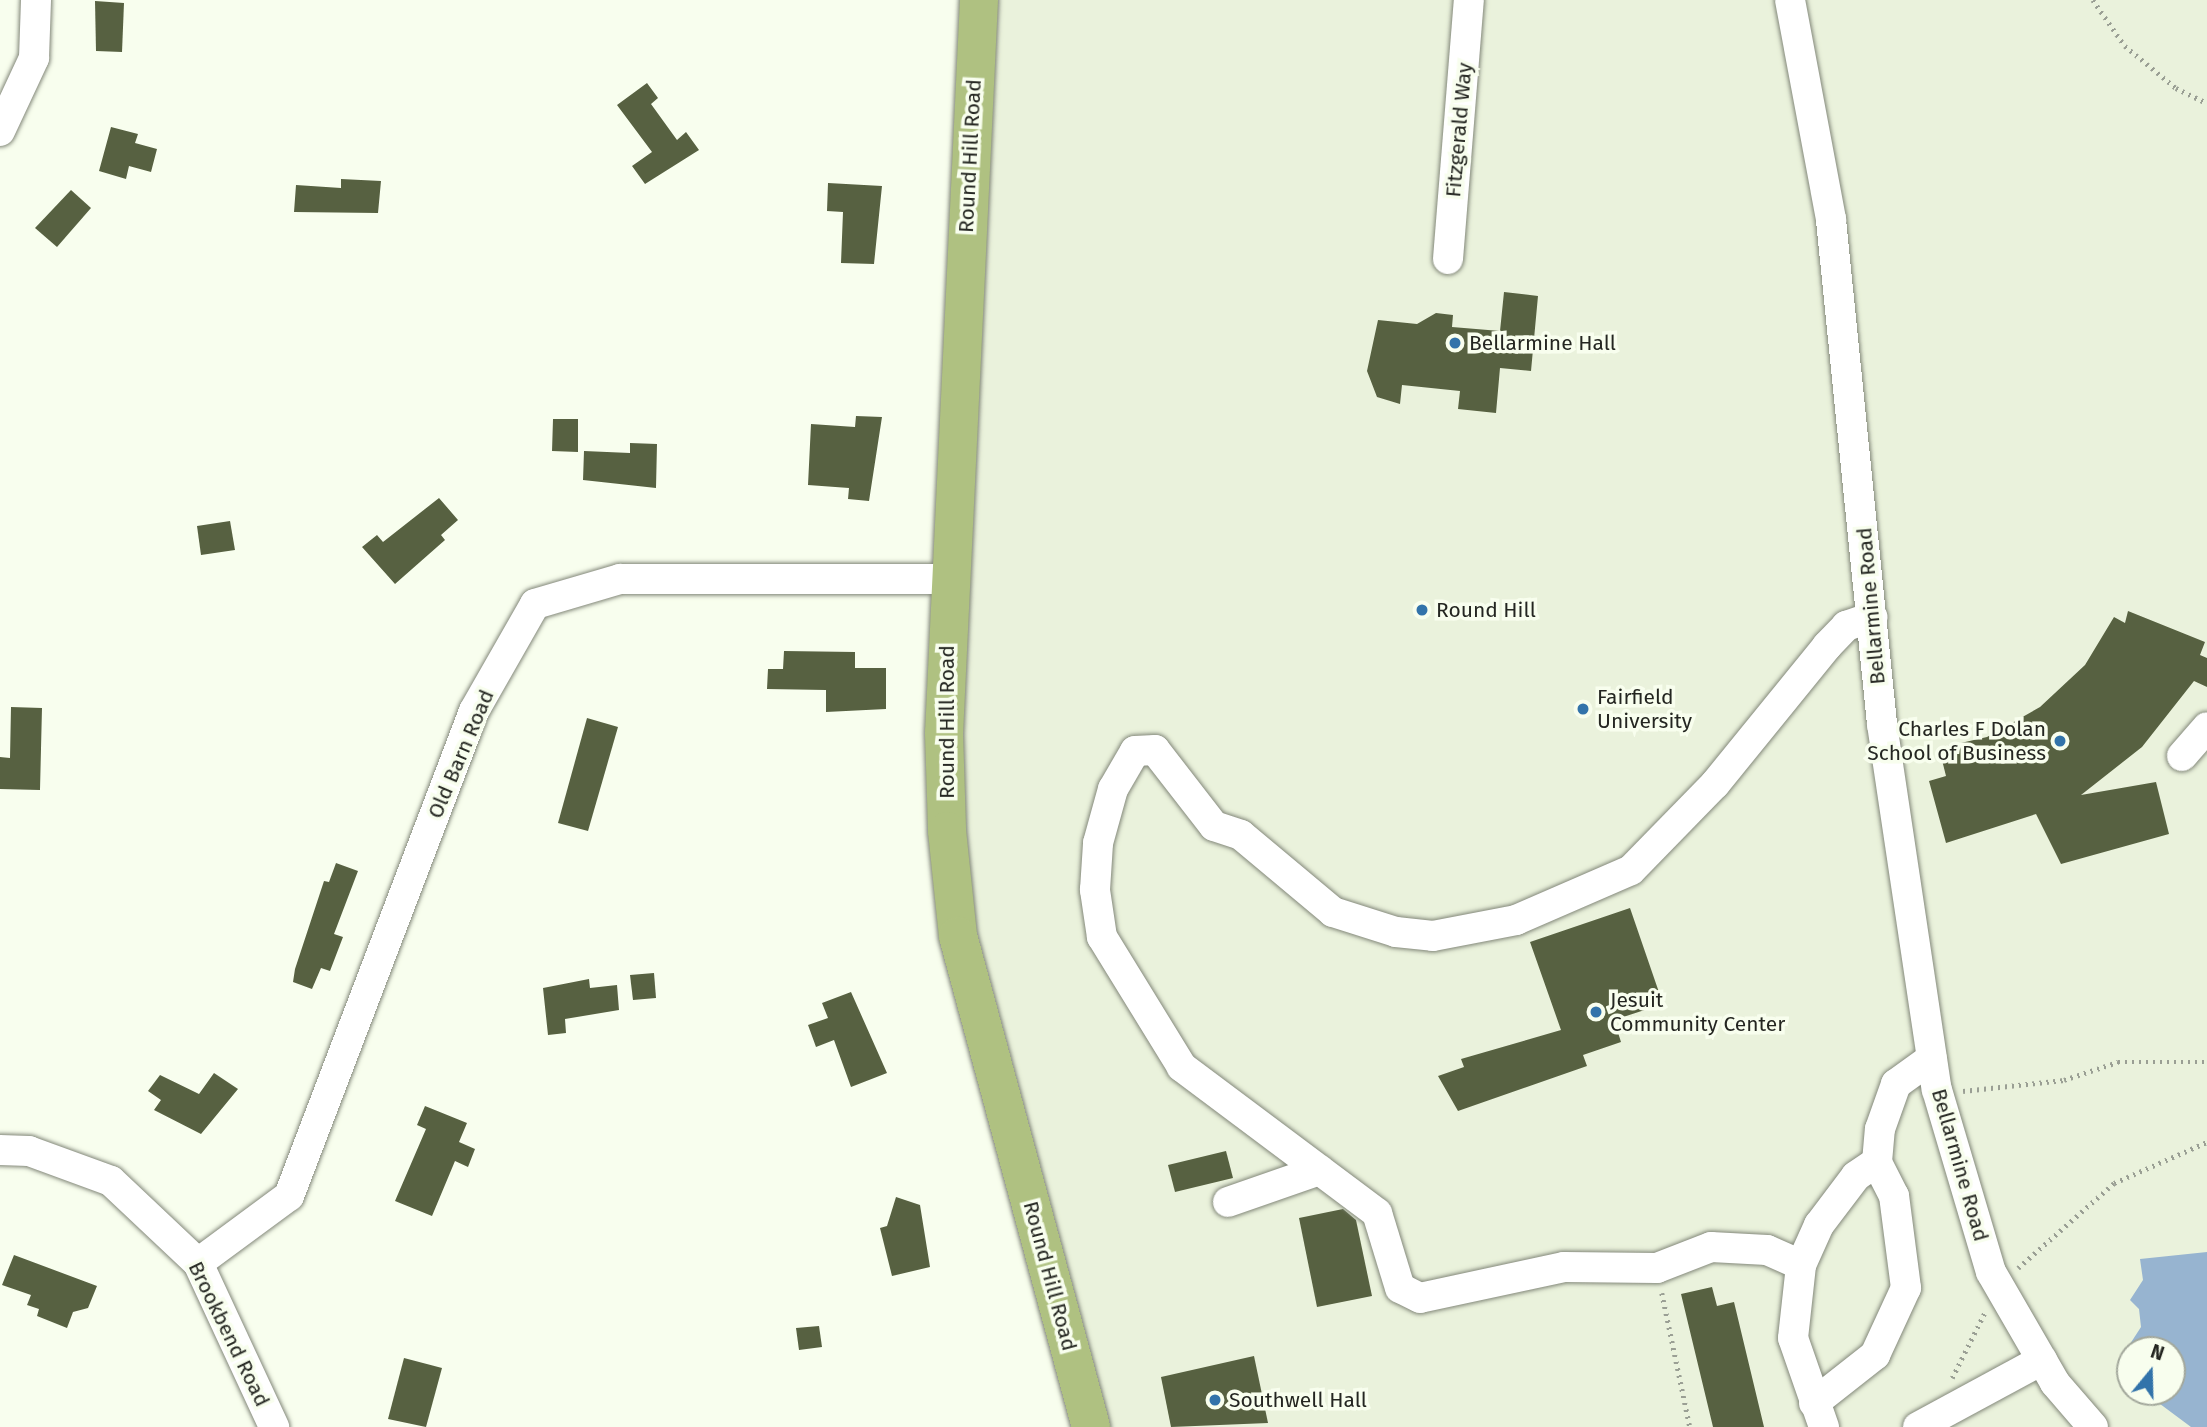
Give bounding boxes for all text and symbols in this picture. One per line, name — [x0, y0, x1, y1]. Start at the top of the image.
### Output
street label: Fitzgerald Way — [1441, 62, 1477, 198]
street label: Round Hill Road — [953, 79, 987, 233]
place label: Bellarmine Hall — [1469, 330, 1616, 356]
marker: Bellarmine Hall — [1447, 335, 1463, 351]
street label: Bellarmine Road — [1852, 526, 1890, 686]
place label: Round Hill — [1436, 597, 1536, 623]
marker: Round Hill — [1414, 602, 1430, 618]
street label: Round Hill Road — [934, 645, 960, 799]
place label: Fairfield University — [1597, 684, 1692, 734]
street label: Old Barn Road — [423, 686, 499, 822]
marker: Fairfield University — [1575, 701, 1591, 717]
place label: Charles F Dolan School of Business — [1867, 716, 2046, 766]
marker: Charles F Dolan School of Business — [2052, 733, 2068, 749]
place label: Jesuit Community Center — [1610, 987, 1785, 1037]
marker: Jesuit Community Center — [1588, 1004, 1604, 1020]
street label: Bellarmine Road — [1926, 1086, 1994, 1244]
street label: Round Hill Road — [1018, 1198, 1082, 1354]
street label: Brookbend Road — [183, 1257, 275, 1411]
north arrow — [2116, 1336, 2186, 1406]
text: N — [2148, 1340, 2167, 1365]
place label: Southwell Hall — [1229, 1387, 1367, 1413]
marker: Southwell Hall — [1207, 1392, 1223, 1408]

